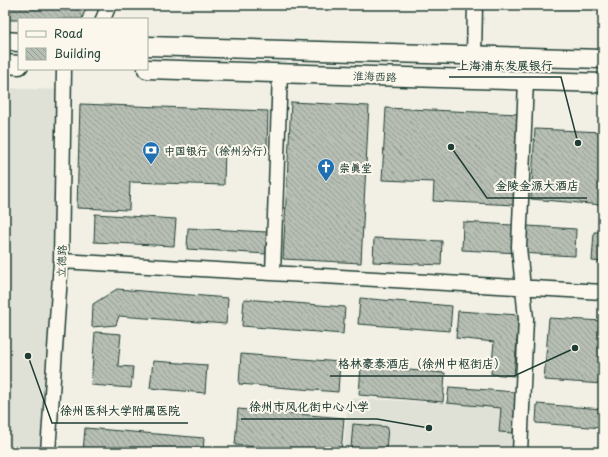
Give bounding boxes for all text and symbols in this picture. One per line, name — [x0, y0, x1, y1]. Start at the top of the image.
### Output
legend — [18, 18, 148, 70]
text: Road — [54, 24, 83, 42]
text: Building — [54, 44, 101, 62]
callout: 上海浦东发展银行 — [449, 53, 561, 77]
text: 上海浦东发展银行 — [457, 56, 553, 74]
street label: 淮海西路 — [353, 67, 397, 85]
bank icon: 中国银行（徐州分行） — [141, 140, 161, 165]
place label: 中国银行（徐州分行） — [164, 142, 274, 159]
church icon: 崇真堂 — [316, 157, 336, 182]
place label: 崇真堂 — [339, 159, 372, 176]
callout: 金陵金源大酒店 — [487, 174, 587, 198]
text: 金陵金源大酒店 — [495, 176, 579, 194]
street label: 立德路 — [52, 244, 70, 278]
callout: 格林豪泰酒店（徐州中枢街店） — [330, 352, 514, 376]
text: 格林豪泰酒店（徐州中枢街店） — [338, 354, 506, 372]
callout: 徐州市风化街中心小学 — [241, 395, 377, 419]
text: 徐州市风化街中心小学 — [249, 397, 369, 415]
callout: 徐州医科大学附属医院 — [52, 399, 188, 423]
text: 徐州医科大学附属医院 — [60, 401, 180, 419]

